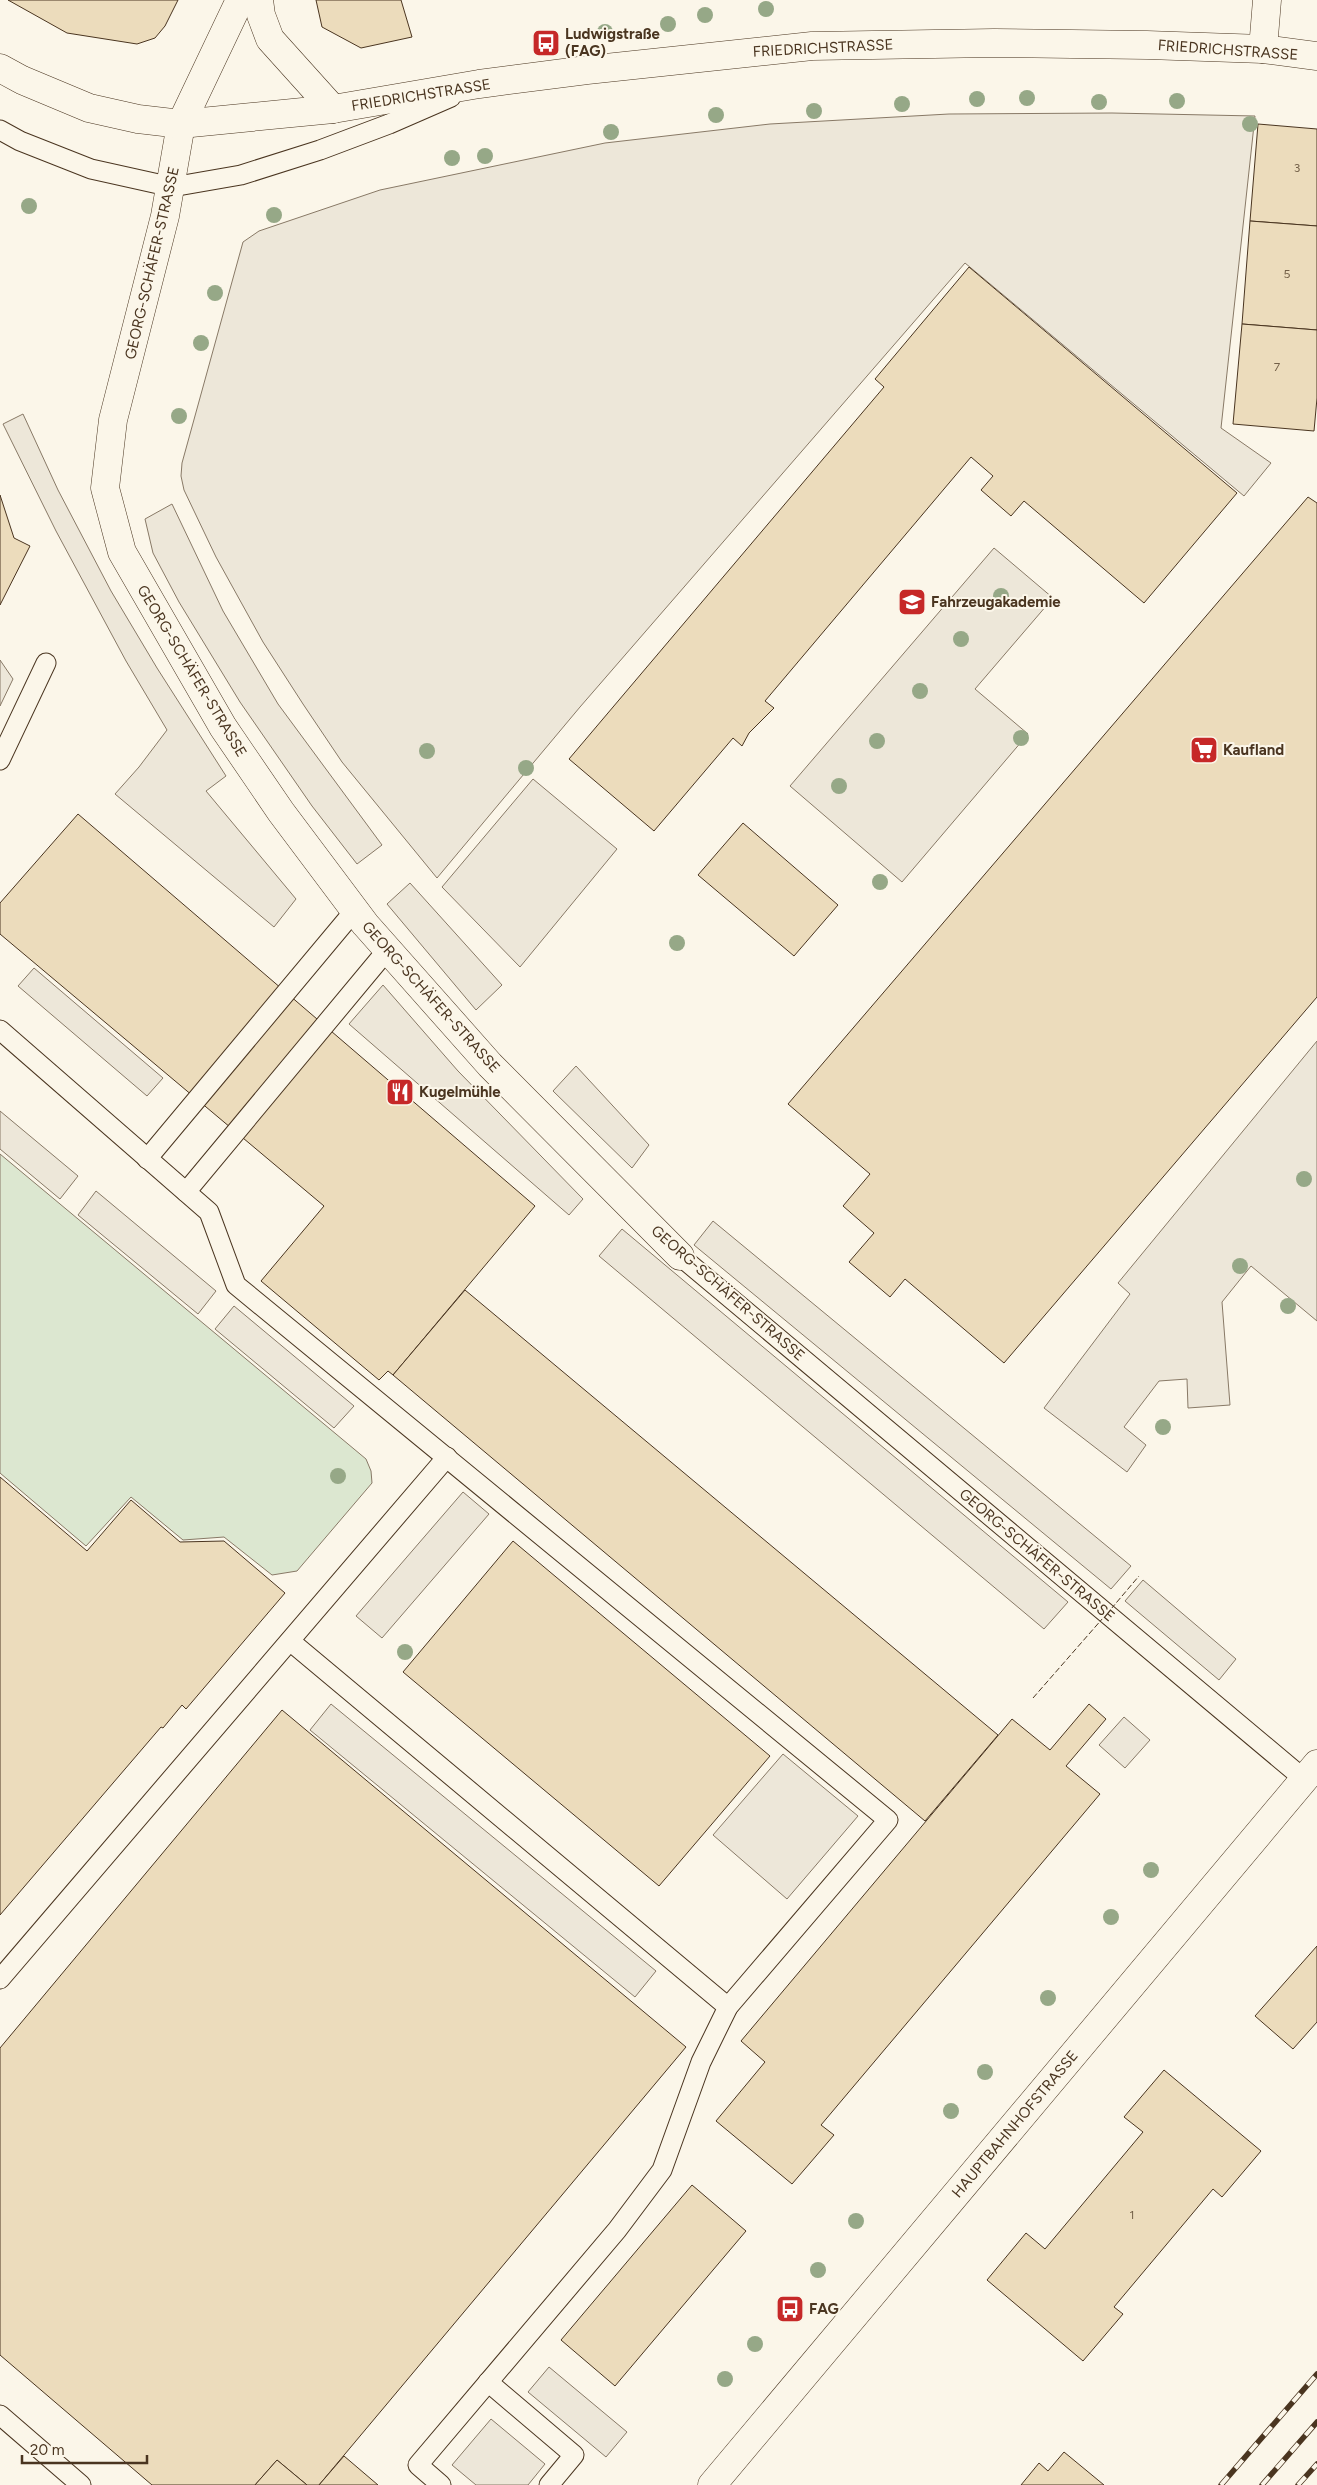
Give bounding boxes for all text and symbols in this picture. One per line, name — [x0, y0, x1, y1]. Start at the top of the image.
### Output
place label: Ludwigstraße (FAG) — [565, 25, 660, 60]
bus stop icon: Ludwigstraße (FAG) — [531, 28, 561, 58]
street label: FRIEDRICHSTRASSE — [752, 35, 894, 61]
street label: FRIEDRICHSTRASSE — [1157, 36, 1299, 64]
street label: FRIEDRICHSTRASSE — [350, 75, 492, 115]
house number: 3 — [1294, 161, 1300, 175]
street label: GEORG-SCHÄFER-STRASSE — [121, 165, 183, 361]
house number: 5 — [1284, 267, 1291, 281]
house number: 7 — [1274, 360, 1281, 374]
street label: GEORG-SCHÄFER-STRASSE — [133, 582, 251, 760]
school or university icon: Fahrzeugakademie — [897, 587, 927, 617]
place label: Fahrzeugakademie — [931, 593, 1061, 611]
supermarket icon: Kaufland — [1189, 735, 1219, 765]
place label: Kaufland — [1223, 741, 1284, 759]
street label: GEORG-SCHÄFER-STRASSE — [358, 918, 504, 1076]
restaurant icon: Kugelmühle — [385, 1077, 415, 1107]
place label: Kugelmühle — [419, 1083, 501, 1101]
street label: GEORG-SCHÄFER-STRASSE — [648, 1221, 808, 1365]
street label: GEORG-SCHÄFER-STRASSE — [956, 1485, 1118, 1625]
street label: HAUPTBAHNHOFSTRASSE — [948, 2047, 1082, 2201]
house number: 1 — [1130, 2208, 1134, 2222]
bus stop icon: FAG — [775, 2294, 805, 2324]
place label: FAG — [809, 2300, 839, 2318]
scale bar — [22, 2432, 148, 2464]
text: 20 m — [30, 2441, 64, 2459]

